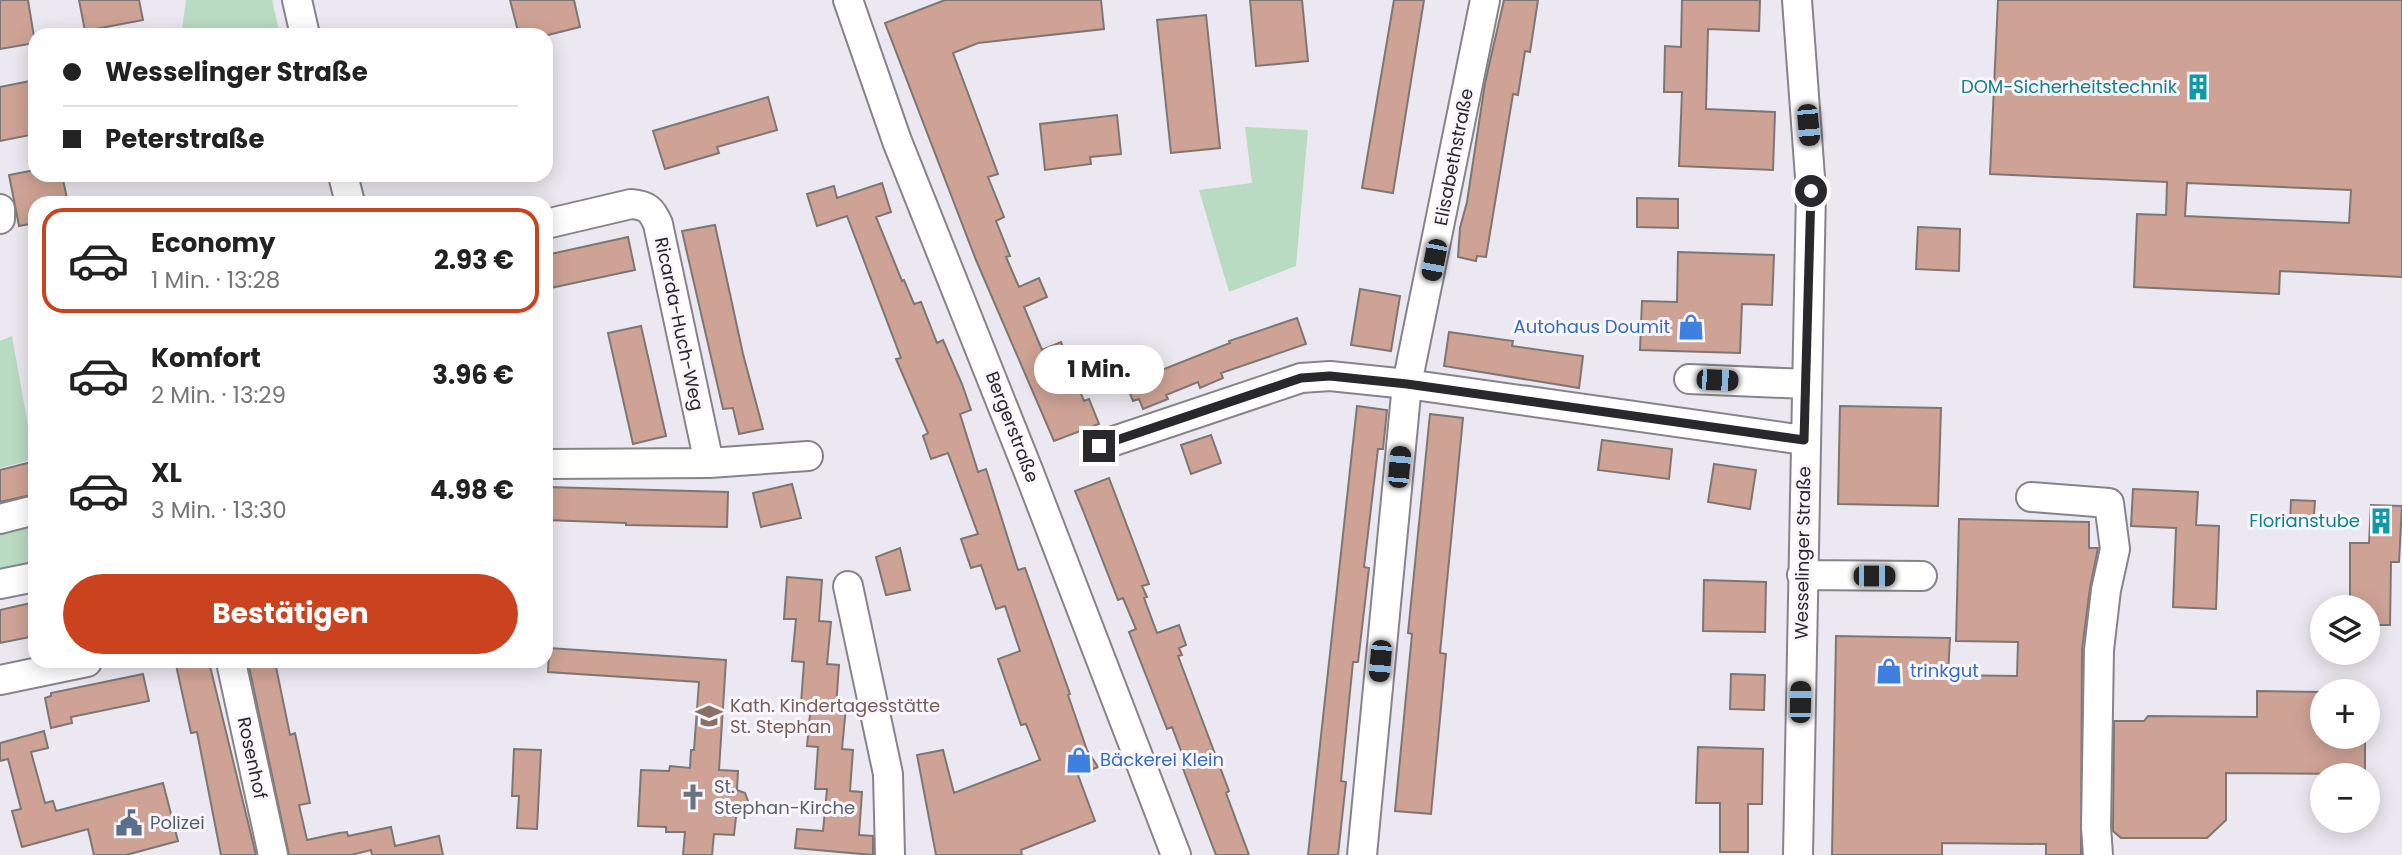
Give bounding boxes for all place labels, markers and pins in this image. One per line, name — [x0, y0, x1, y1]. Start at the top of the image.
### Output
building icon: DOM-Sicherheitstechnik — [2183, 72, 2213, 102]
place label: DOM-Sicherheitstechnik — [1961, 74, 2178, 99]
shop icon: Autohaus Doumit — [1676, 312, 1706, 342]
place label: Autohaus Doumit — [1514, 314, 1670, 339]
building icon: Florianstube — [2366, 506, 2396, 536]
place label: Florianstube — [2249, 508, 2360, 533]
shop icon: trinkgut — [1874, 656, 1904, 686]
place label: trinkgut — [1910, 658, 1979, 683]
place label: Kath. Kindertagesstätte St. Stephan — [730, 693, 940, 739]
school or university icon: Kath. Kindertagesstätte St. Stephan — [694, 701, 724, 731]
shop icon: Bäckerei Klein — [1064, 745, 1094, 775]
place label: Bäckerei Klein — [1100, 747, 1224, 772]
place label: St. Stephan-Kirche — [714, 774, 855, 820]
church icon: St. Stephan-Kirche — [678, 782, 708, 812]
public building icon: Polizei — [114, 808, 144, 838]
place label: Polizei — [150, 810, 205, 835]

